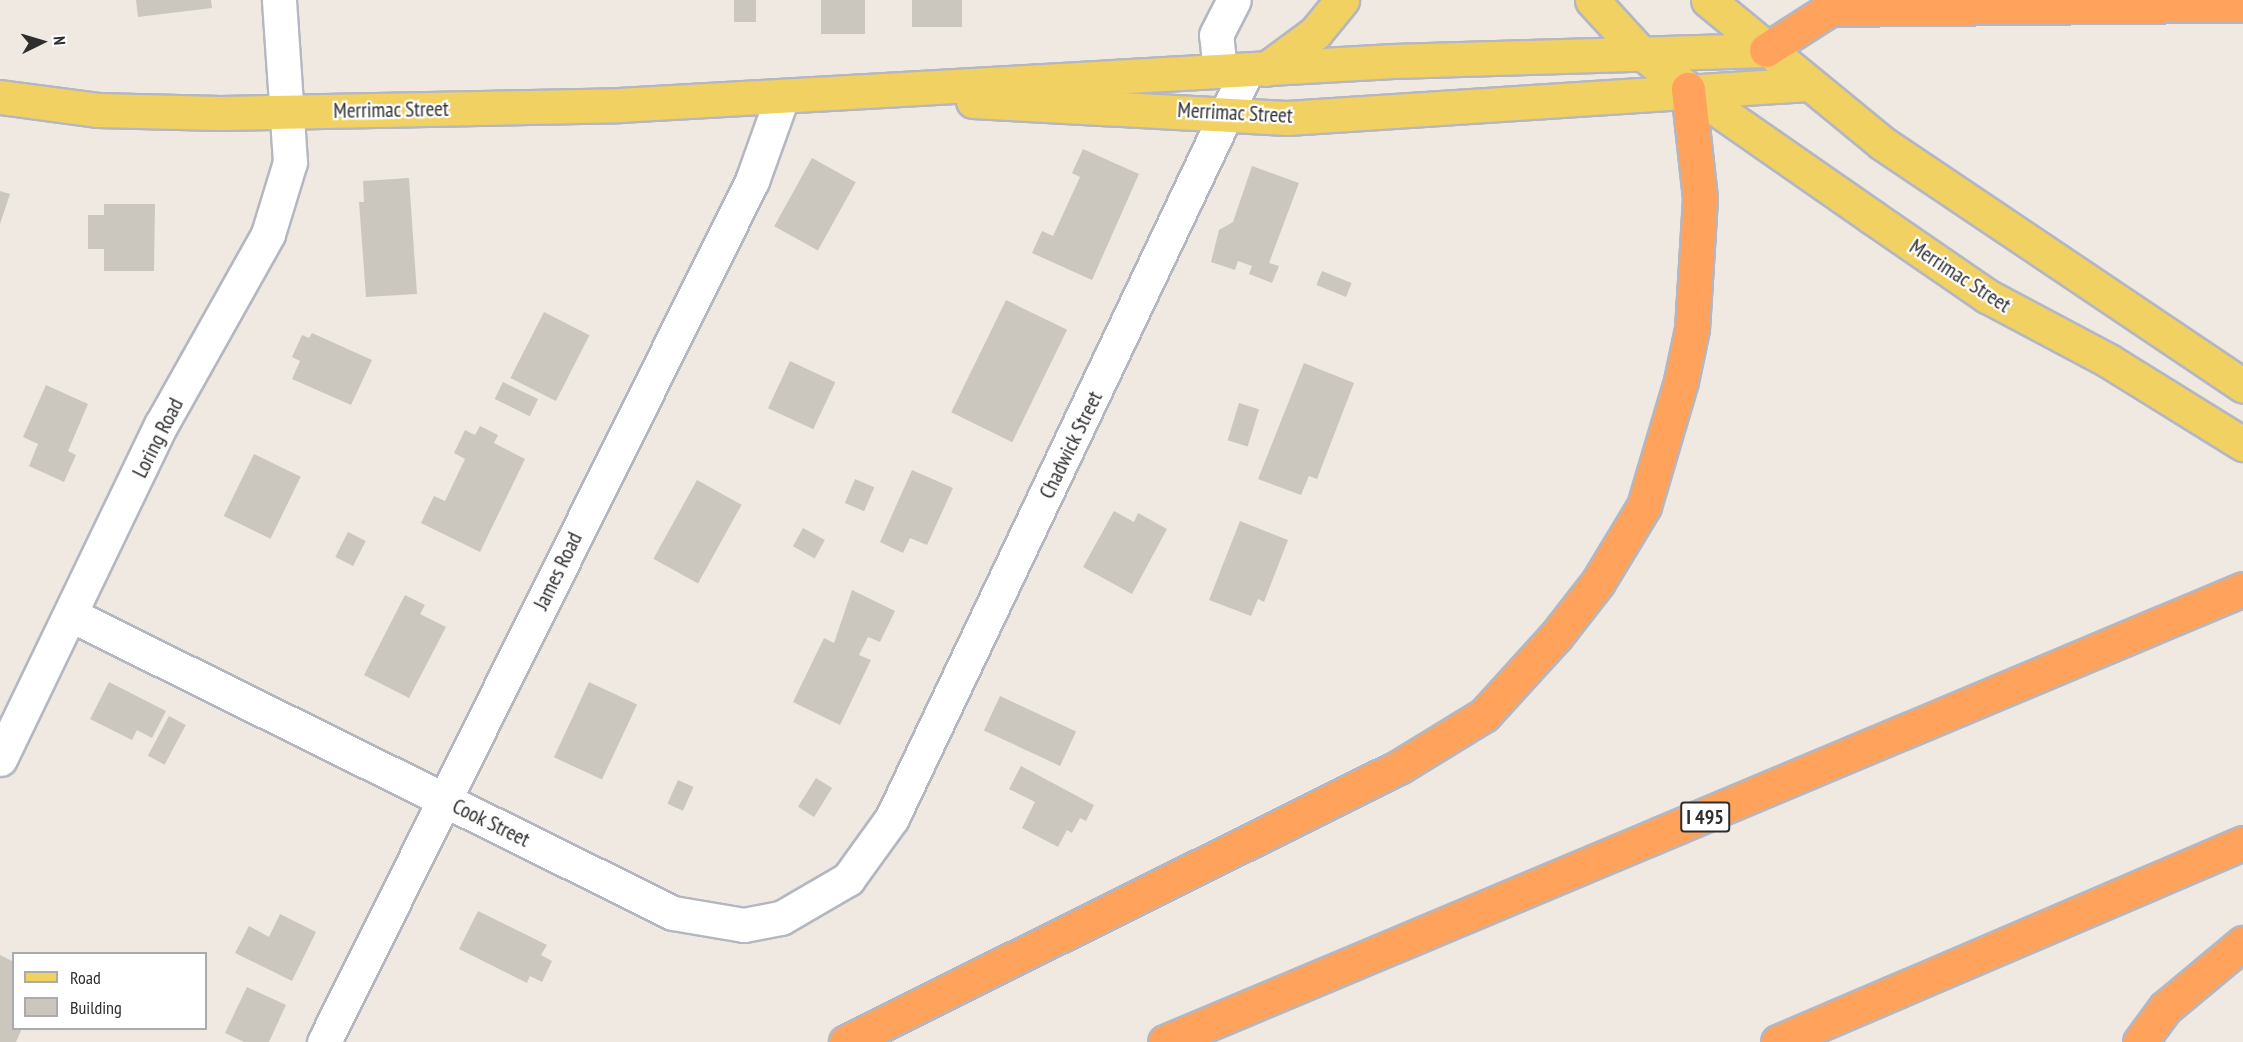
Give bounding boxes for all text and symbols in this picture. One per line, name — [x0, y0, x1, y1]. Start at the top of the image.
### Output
north arrow — [12, 12, 72, 72]
text: N — [50, 35, 70, 46]
street label: Merrimac Street — [333, 96, 449, 124]
street label: Merrimac Street — [1177, 97, 1293, 129]
street label: Merrimac Street — [1905, 234, 2015, 318]
street label: Chadwick Street — [1034, 387, 1108, 503]
street label: Loring Road — [127, 394, 189, 482]
street label: James Road — [528, 528, 588, 614]
street label: Cook Street — [448, 793, 534, 853]
road number: I 495 — [1680, 800, 1730, 834]
legend — [12, 952, 207, 1030]
text: Road — [70, 966, 101, 989]
text: Building — [70, 996, 122, 1019]

